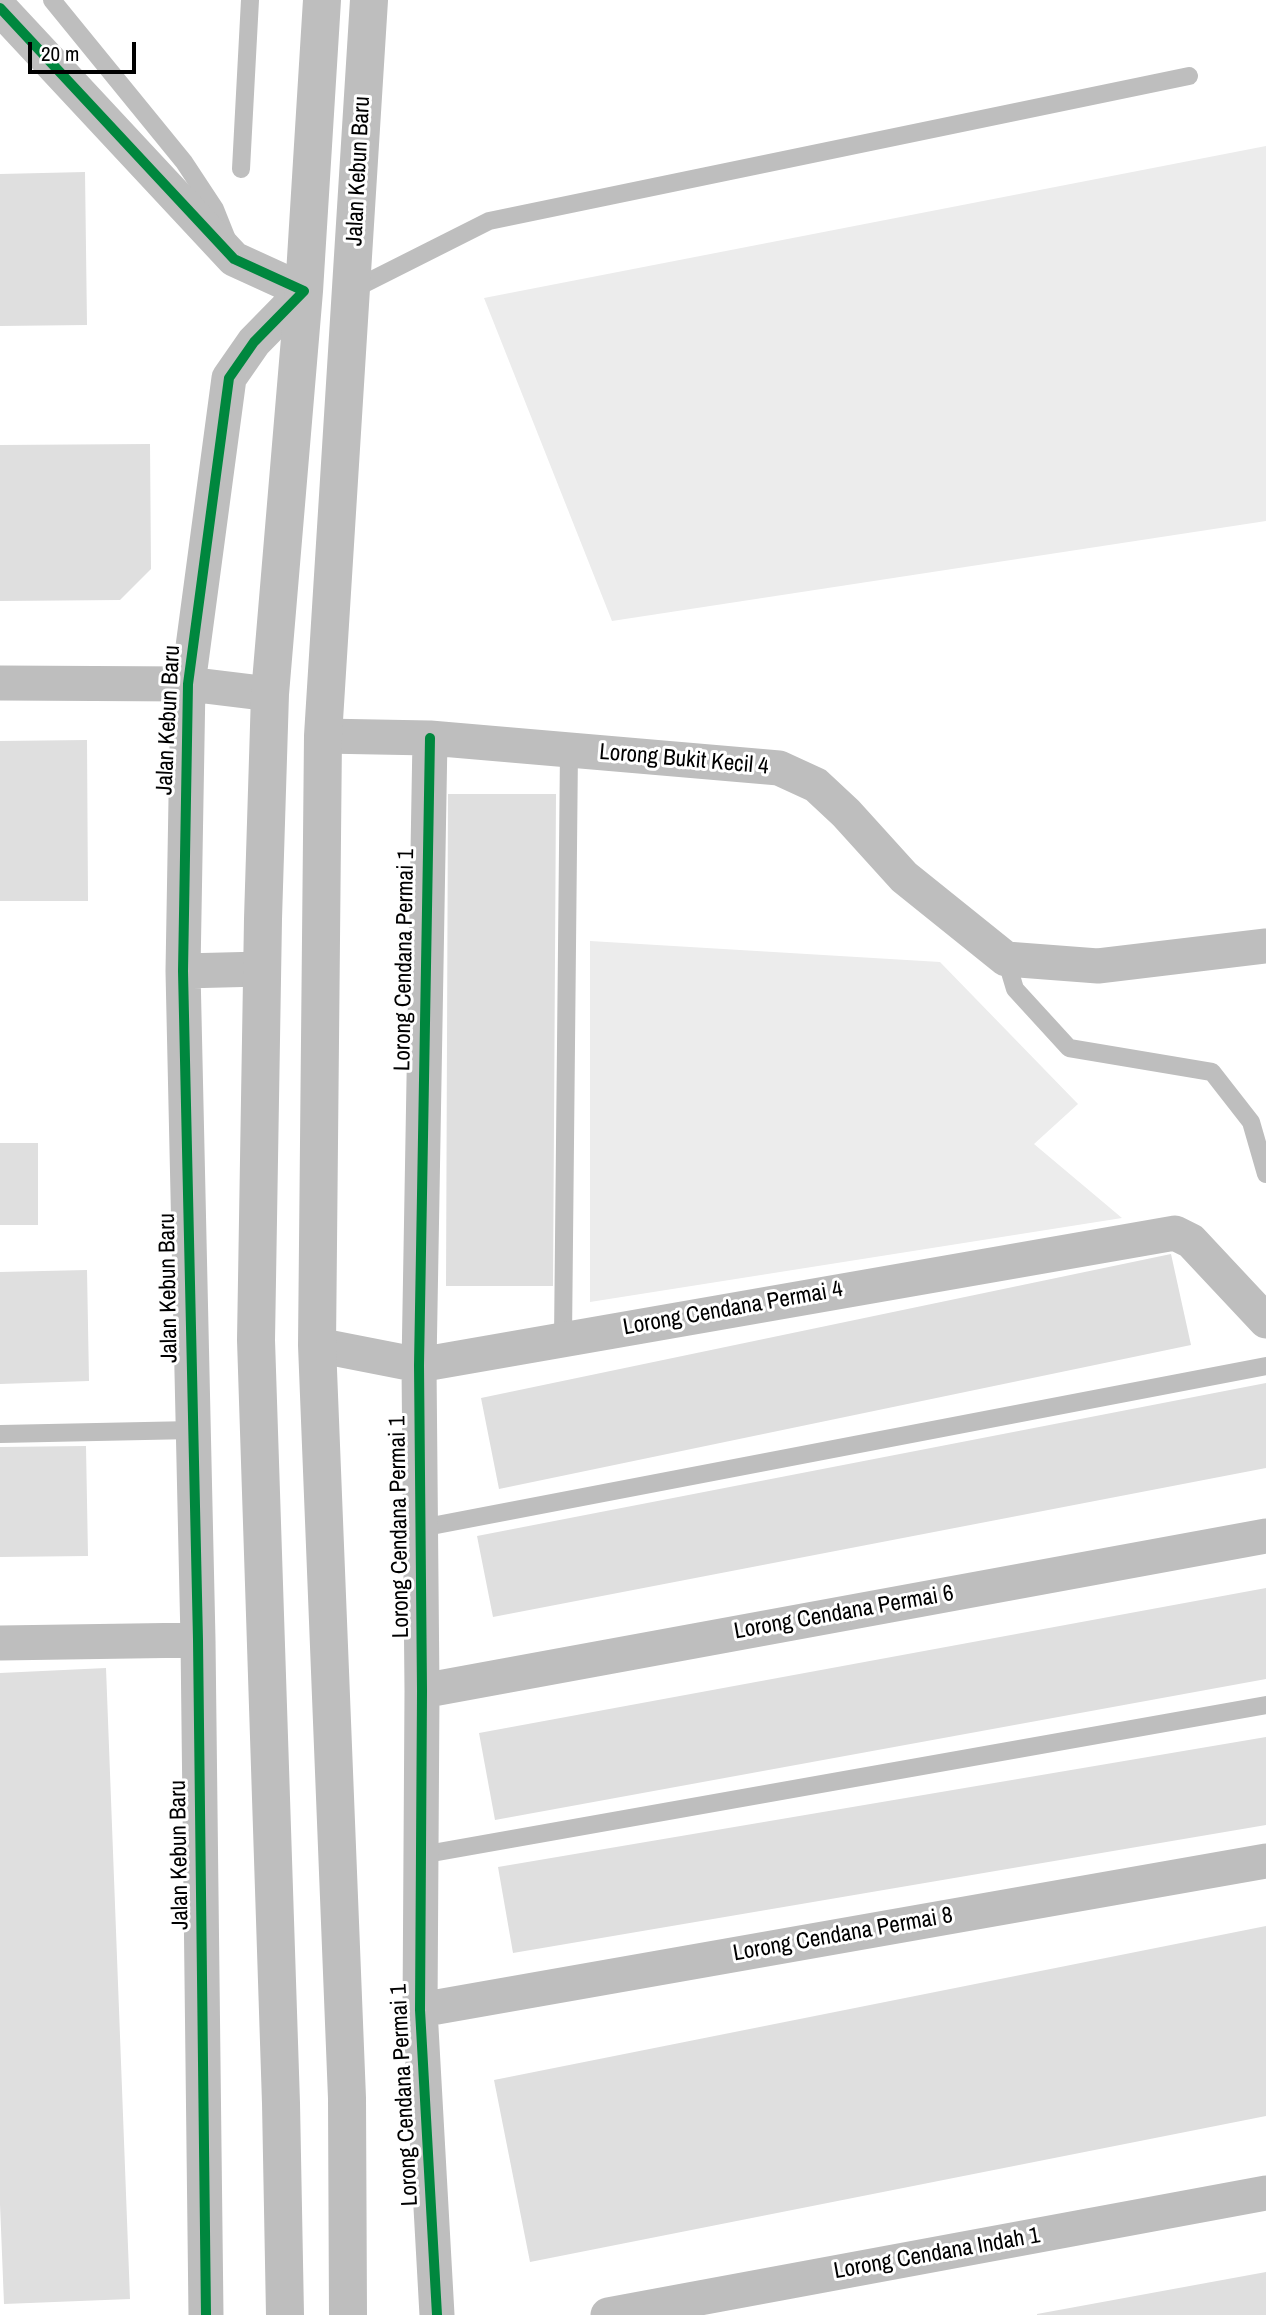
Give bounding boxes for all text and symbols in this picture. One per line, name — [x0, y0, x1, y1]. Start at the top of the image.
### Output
scale bar — [32, 28, 140, 72]
text: 20 m — [41, 39, 79, 68]
street label: Jalan Kebun Baru — [341, 95, 377, 247]
street label: Jalan Kebun Baru — [151, 644, 187, 796]
street label: Lorong Bukit Kecil 4 — [598, 739, 770, 781]
street label: Lorong Cendana Permai 1 — [389, 849, 421, 1071]
street label: Jalan Kebun Baru — [154, 1213, 184, 1363]
street label: Lorong Cendana Permai 4 — [621, 1276, 845, 1342]
street label: Lorong Cendana Permai 1 — [384, 1416, 416, 1638]
street label: Lorong Cendana Permai 6 — [732, 1580, 956, 1646]
street label: Jalan Kebun Baru — [165, 1780, 195, 1930]
street label: Lorong Cendana Permai 8 — [731, 1902, 955, 1968]
street label: Lorong Cendana Permai 1 — [385, 1983, 425, 2207]
street label: Lorong Cendana Indah 1 — [832, 2222, 1042, 2286]

